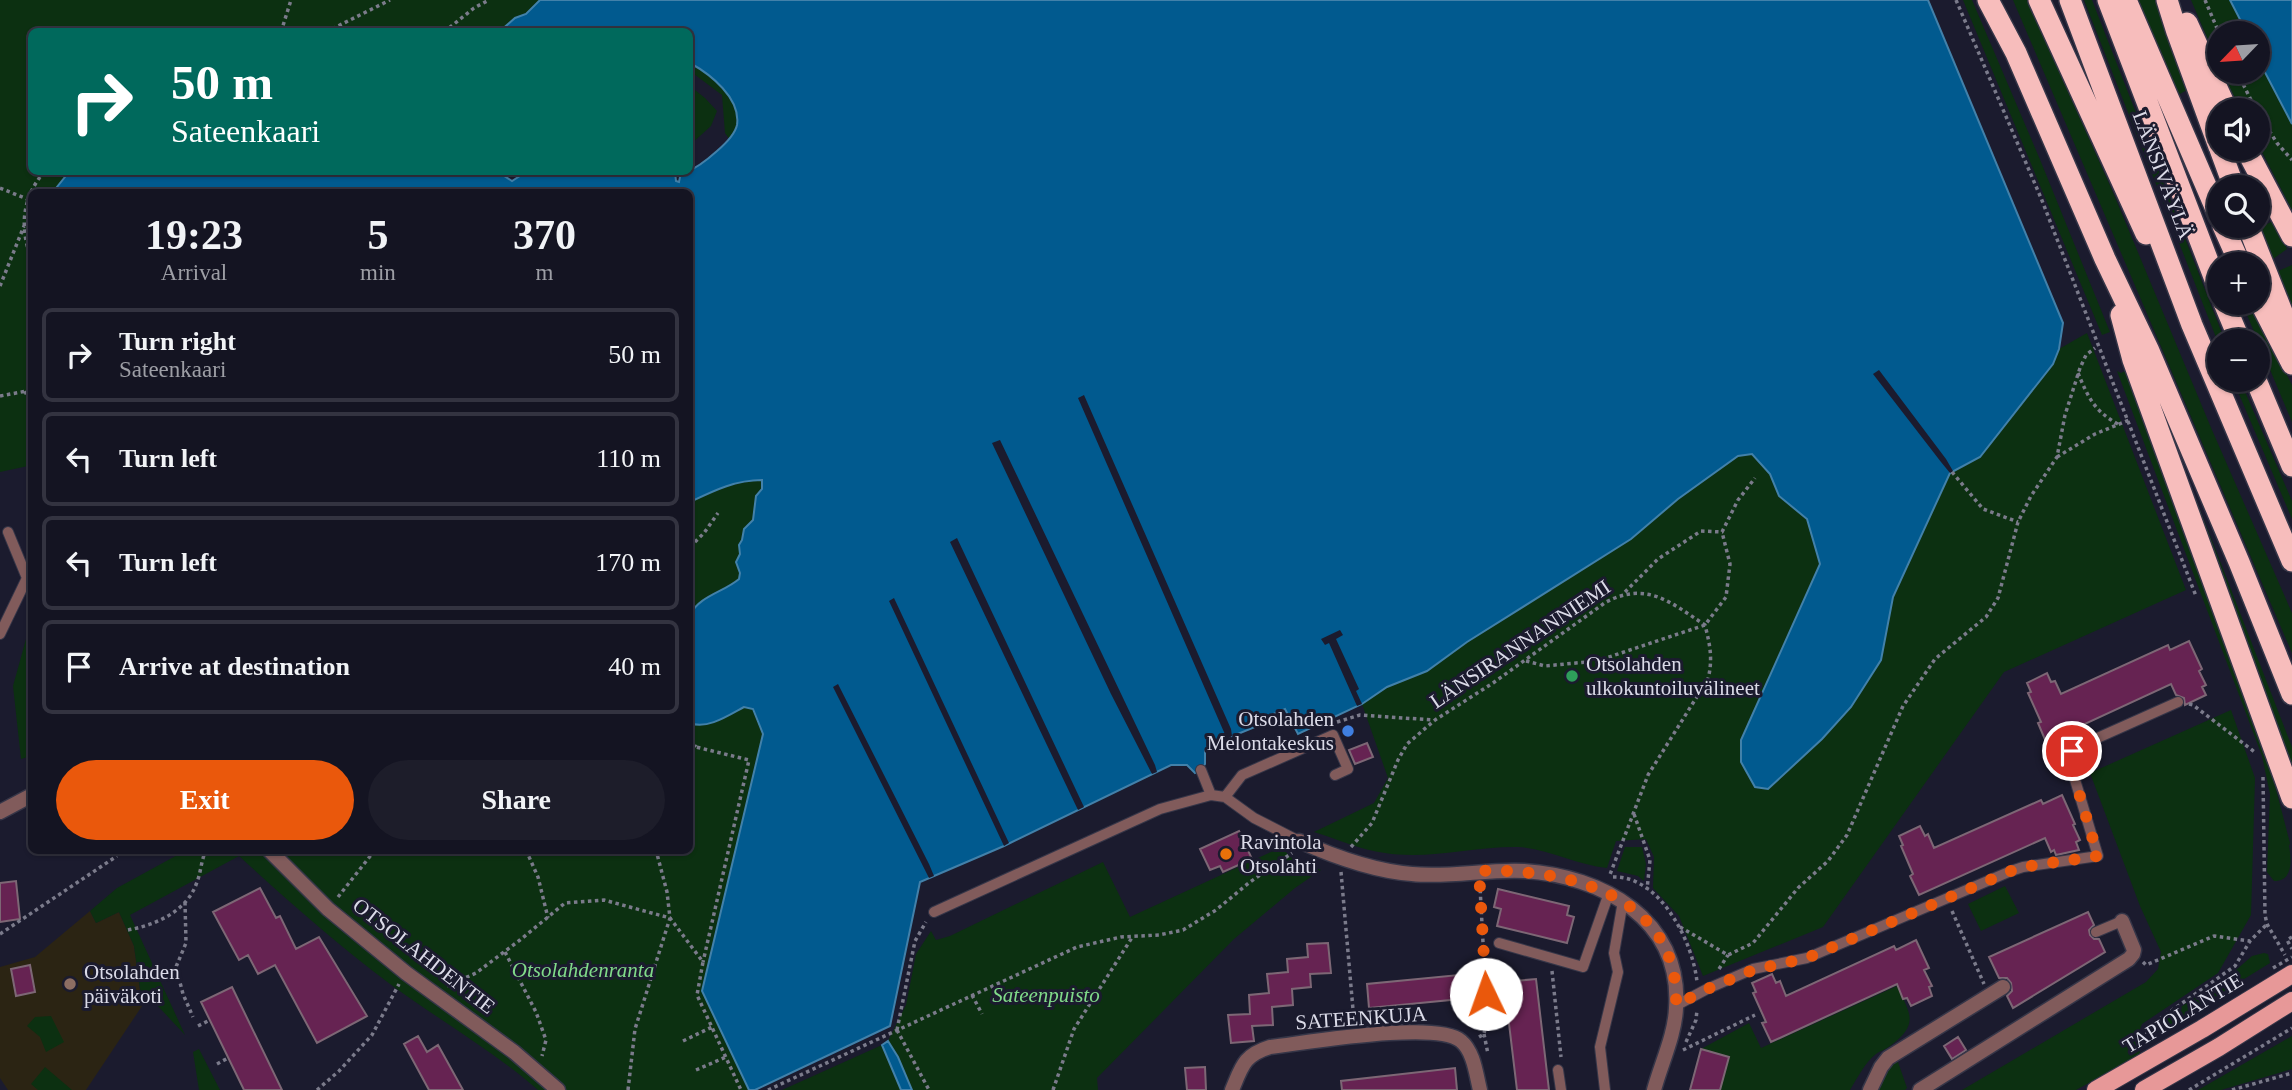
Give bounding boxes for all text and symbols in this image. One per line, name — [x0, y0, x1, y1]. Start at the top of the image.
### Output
north arrow — [2207, 21, 2270, 84]
map controls — [2207, 21, 2270, 392]
text: 50 m — [171, 55, 273, 110]
icon: right — [56, 56, 147, 147]
button: sound — [2207, 98, 2270, 161]
street label: LÄNSIVÄYLÄ — [2128, 108, 2199, 243]
text: Sateenkaari — [171, 113, 320, 149]
button: search — [2207, 175, 2270, 238]
text: 19:23 — [145, 212, 243, 258]
text: 5 — [367, 212, 388, 258]
text: 370 — [513, 212, 576, 258]
button: + — [2207, 252, 2270, 315]
text: Arrival — [161, 260, 227, 285]
text: min — [360, 260, 396, 285]
text: m — [535, 260, 553, 285]
text: Turn right — [119, 327, 236, 356]
button: − — [2207, 329, 2270, 392]
icon: right — [60, 336, 98, 374]
text: 50 m — [608, 340, 661, 369]
text: Sateenkaari — [119, 357, 226, 382]
icon: left — [60, 440, 98, 478]
text: Turn left — [119, 444, 217, 473]
text: 110 m — [596, 444, 661, 473]
icon: left — [60, 544, 98, 582]
text: Turn left — [119, 548, 217, 577]
text: 170 m — [595, 548, 661, 577]
street label: LÄNSIRANNANNIEMI — [1425, 575, 1615, 713]
icon: arrive — [60, 648, 98, 686]
text: Arrive at destination — [119, 652, 350, 681]
text: 40 m — [608, 652, 661, 681]
place label: Otsolahden ulkokuntoiluvälineet — [1586, 652, 1760, 700]
marker: Otsolahden ulkokuntoiluvälineet — [1564, 668, 1580, 684]
place label: Otsolahden Melontakeskus — [1207, 707, 1334, 755]
pin — [2042, 721, 2102, 781]
marker: Otsolahden Melontakeskus — [1340, 723, 1356, 739]
icon: arrive — [2053, 732, 2091, 770]
button: Exit — [56, 760, 354, 840]
button: Share — [368, 760, 665, 840]
place label: Ravintola Otsolahti — [1240, 830, 1322, 878]
marker: Ravintola Otsolahti — [1218, 846, 1234, 862]
street label: OTSOLAHDENTIE — [348, 893, 500, 1019]
position arrow — [1449, 957, 1523, 1031]
park label: Otsolahdenranta — [512, 958, 654, 982]
place label: Otsolahden päiväkoti — [84, 960, 180, 1008]
street label: TAPIOLANTIE — [2119, 968, 2247, 1058]
marker: Otsolahden päiväkoti — [62, 976, 78, 992]
park label: Sateenpuisto — [992, 983, 1100, 1007]
street label: SATEENKUJA — [1294, 1001, 1428, 1035]

